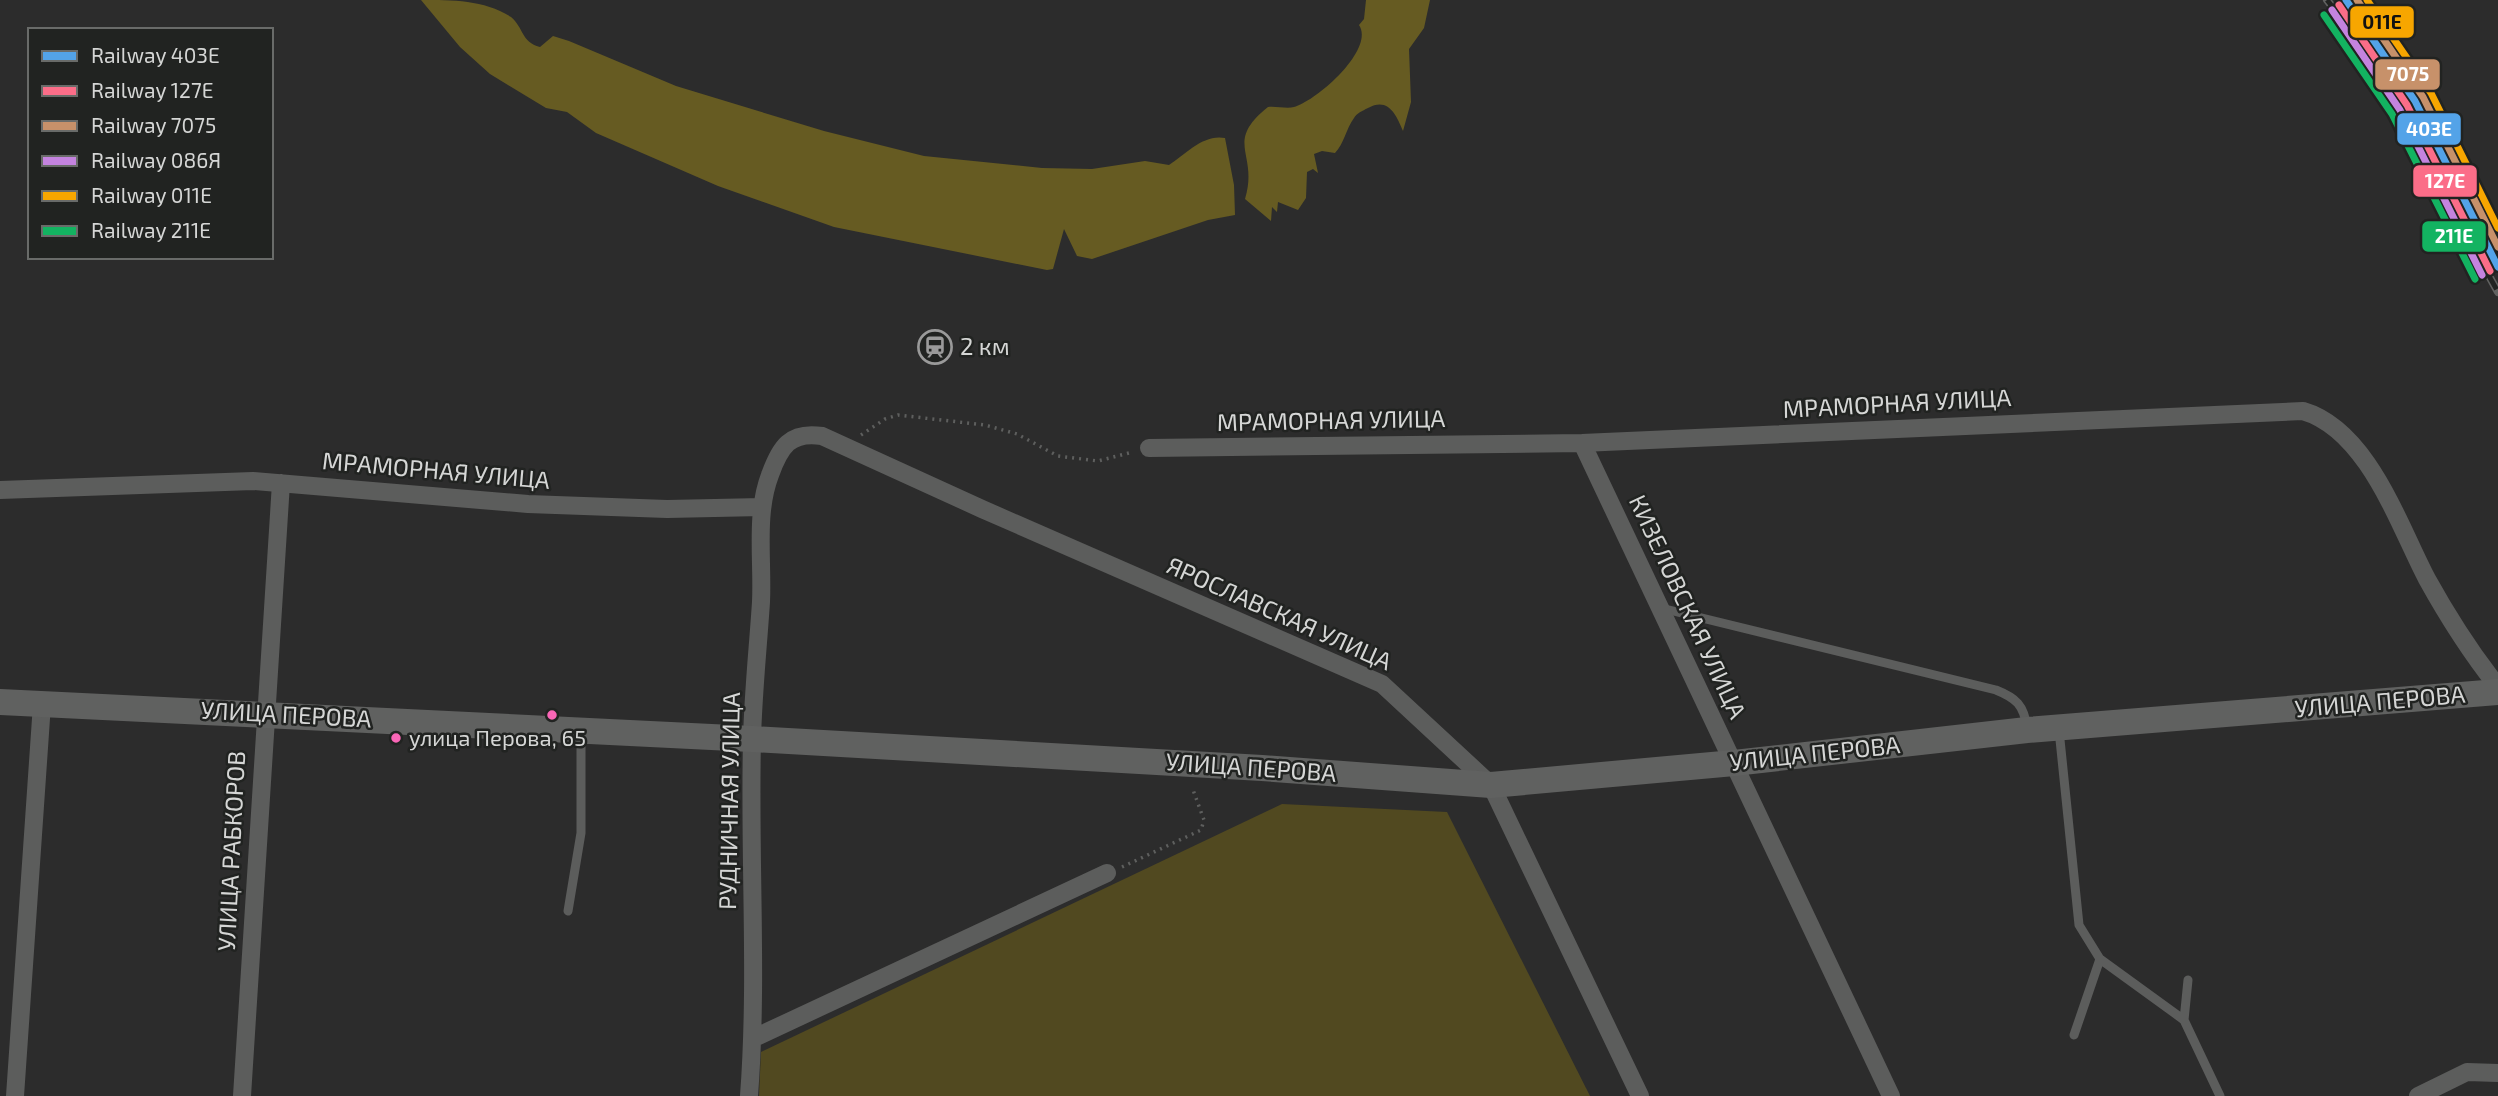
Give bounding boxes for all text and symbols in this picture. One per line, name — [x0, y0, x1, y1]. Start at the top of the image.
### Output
line badge: 011Е — [2349, 5, 2415, 39]
text: 011Е — [2362, 10, 2402, 33]
legend — [28, 28, 273, 259]
text: Railway 403Е — [91, 42, 220, 67]
line badge: 7075 — [2374, 58, 2441, 91]
text: 7075 — [2387, 62, 2429, 85]
text: Railway 127Е — [91, 77, 213, 102]
text: Railway 7075 — [91, 112, 216, 137]
line badge: 403Е — [2396, 112, 2462, 146]
text: 403Е — [2406, 117, 2452, 140]
text: Railway 086Я — [91, 147, 221, 172]
line badge: 127Е — [2412, 164, 2478, 198]
text: 127Е — [2425, 169, 2465, 192]
text: Railway 011Е — [91, 182, 212, 207]
text: Railway 211Е — [91, 217, 211, 242]
line badge: 211Е — [2421, 220, 2487, 253]
text: 211Е — [2435, 224, 2473, 247]
station icon: 2 км — [916, 328, 954, 366]
place label: 2 км — [960, 331, 1010, 360]
street label: МРАМОРНАЯ УЛИЦА — [1782, 382, 2012, 423]
street label: МРАМОРНАЯ УЛИЦА — [1216, 403, 1446, 436]
street label: МРАМОРНАЯ УЛИЦА — [321, 445, 551, 494]
street label: КИЗЕЛОВСКАЯ УЛИЦА — [1624, 490, 1753, 723]
street label: ЯРОСЛАВСКАЯ УЛИЦА — [1163, 550, 1397, 675]
street label: УЛИЦА ПЕРОВА — [2293, 679, 2466, 722]
street label: РУДНИЧНАЯ УЛИЦА — [712, 692, 745, 910]
street label: УЛИЦА ПЕРОВА — [200, 695, 372, 732]
unlabelled marker — [545, 708, 559, 722]
place label: улица Перова, 65 — [409, 724, 586, 751]
street label: УЛИЦА ПЕРОВА — [1728, 729, 1901, 776]
marker: улица Перова, 65 — [389, 731, 403, 745]
street label: УЛИЦА ПЕРОВА — [1165, 746, 1337, 787]
street label: УЛИЦА РАБКОРОВ — [211, 750, 250, 952]

